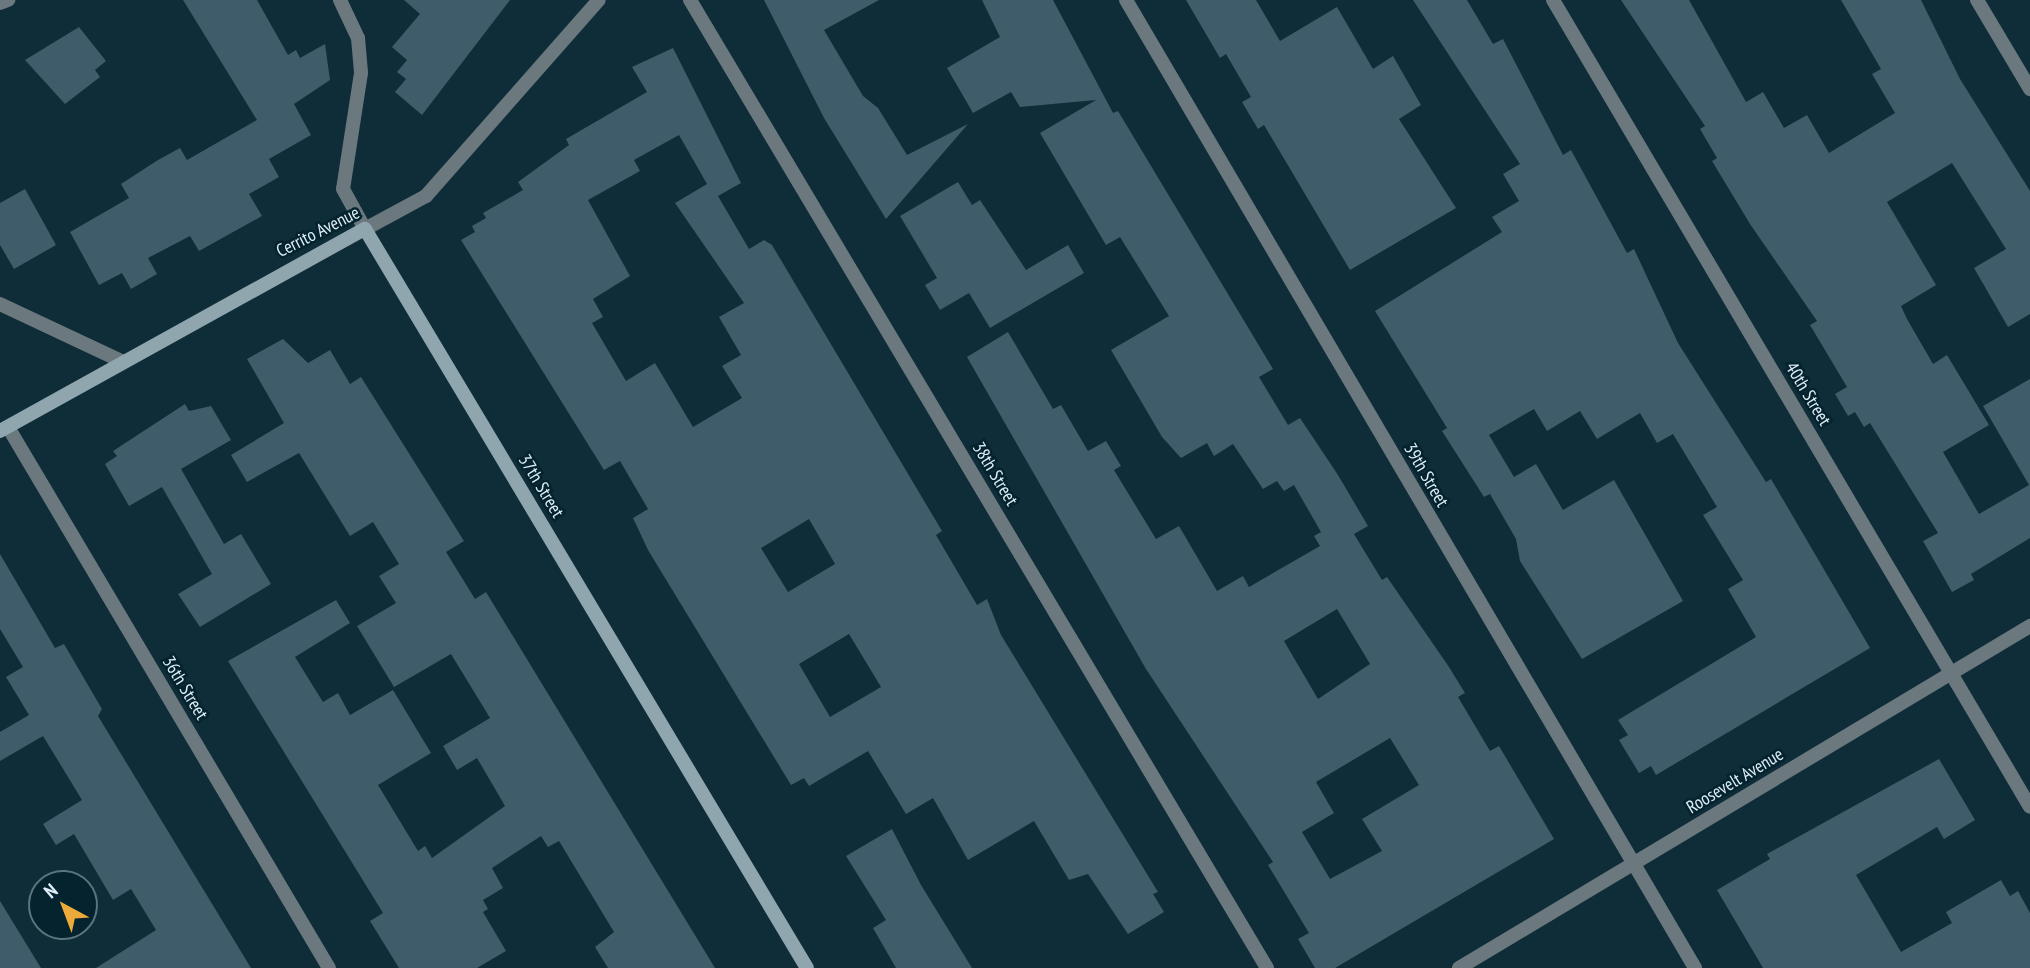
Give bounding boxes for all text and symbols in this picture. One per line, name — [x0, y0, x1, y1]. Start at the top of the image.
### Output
street label: Cerrito Avenue — [273, 202, 363, 262]
street label: 40th Street — [1781, 358, 1835, 430]
street label: 38th Street — [968, 438, 1022, 510]
street label: 39th Street — [1399, 439, 1453, 511]
street label: 37th Street — [514, 450, 568, 522]
street label: 36th Street — [158, 652, 212, 724]
street label: Roosevelt Avenue — [1682, 744, 1788, 818]
north arrow — [28, 870, 98, 940]
text: N — [39, 878, 62, 903]

